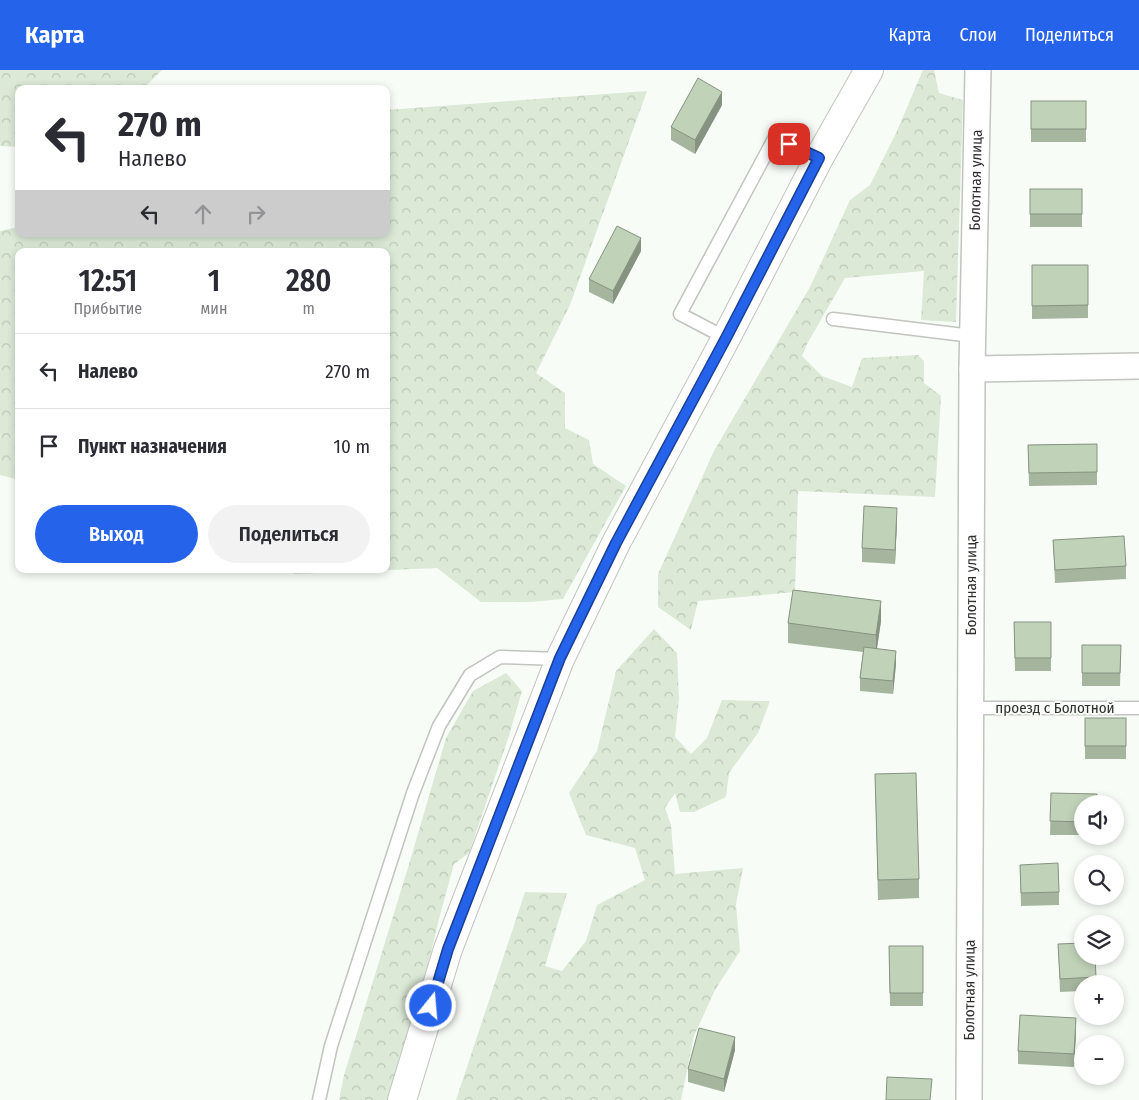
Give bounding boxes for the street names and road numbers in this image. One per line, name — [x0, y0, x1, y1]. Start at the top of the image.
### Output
street label: Болотная улица — [966, 129, 986, 231]
street label: Болотная улица — [962, 534, 980, 636]
street label: проезд с Болотной — [995, 699, 1115, 717]
street label: Болотная улица — [960, 939, 979, 1041]

